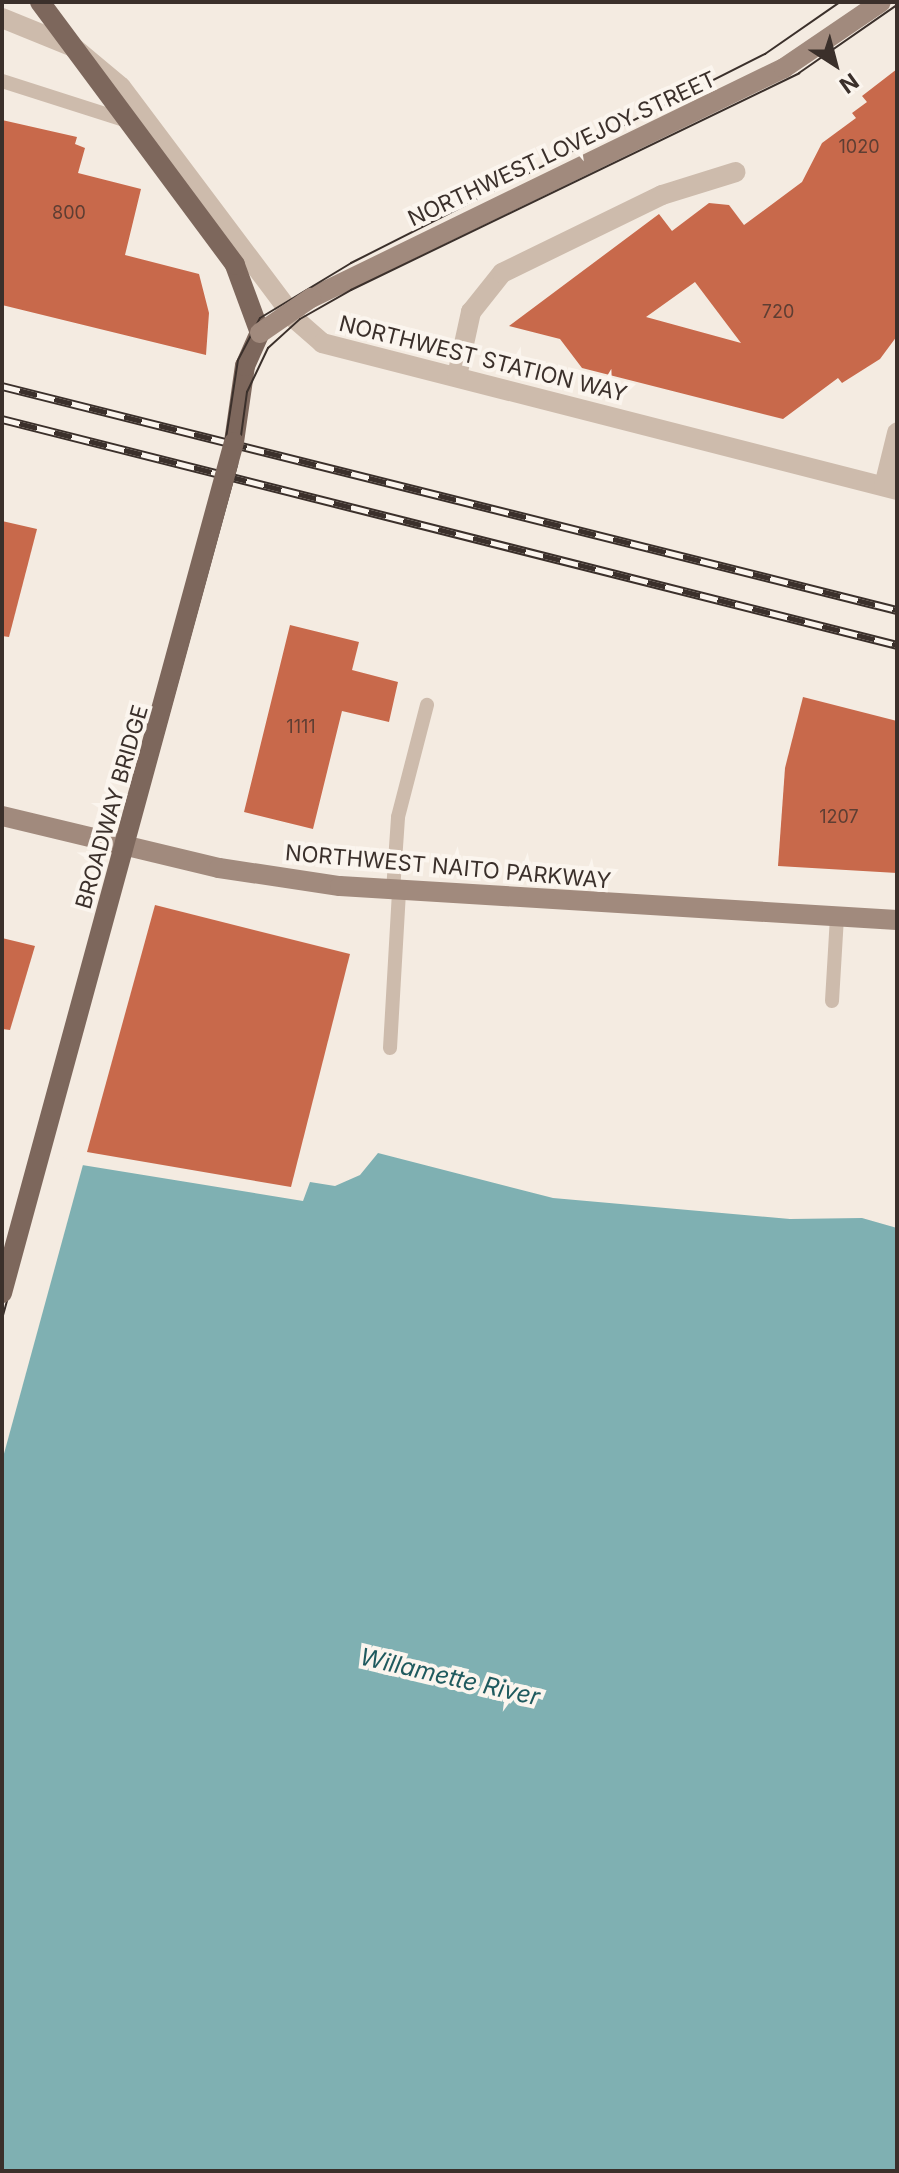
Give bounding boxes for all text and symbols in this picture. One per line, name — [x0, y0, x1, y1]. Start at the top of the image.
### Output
north arrow — [795, 24, 875, 104]
street label: NORTHWEST LOVEJOY STREET — [404, 66, 720, 232]
text: N — [835, 68, 864, 99]
house number: 1020 — [838, 136, 880, 158]
house number: 800 — [52, 202, 86, 224]
house number: 720 — [762, 301, 794, 323]
street label: NORTHWEST STATION WAY — [336, 310, 630, 408]
street label: BROADWAY BRIDGE — [70, 702, 154, 912]
house number: 1111 — [286, 716, 316, 738]
house number: 1207 — [819, 806, 859, 828]
street label: NORTHWEST NAITO PARKWAY — [284, 840, 612, 894]
water label: Willamette River — [357, 1642, 543, 1712]

